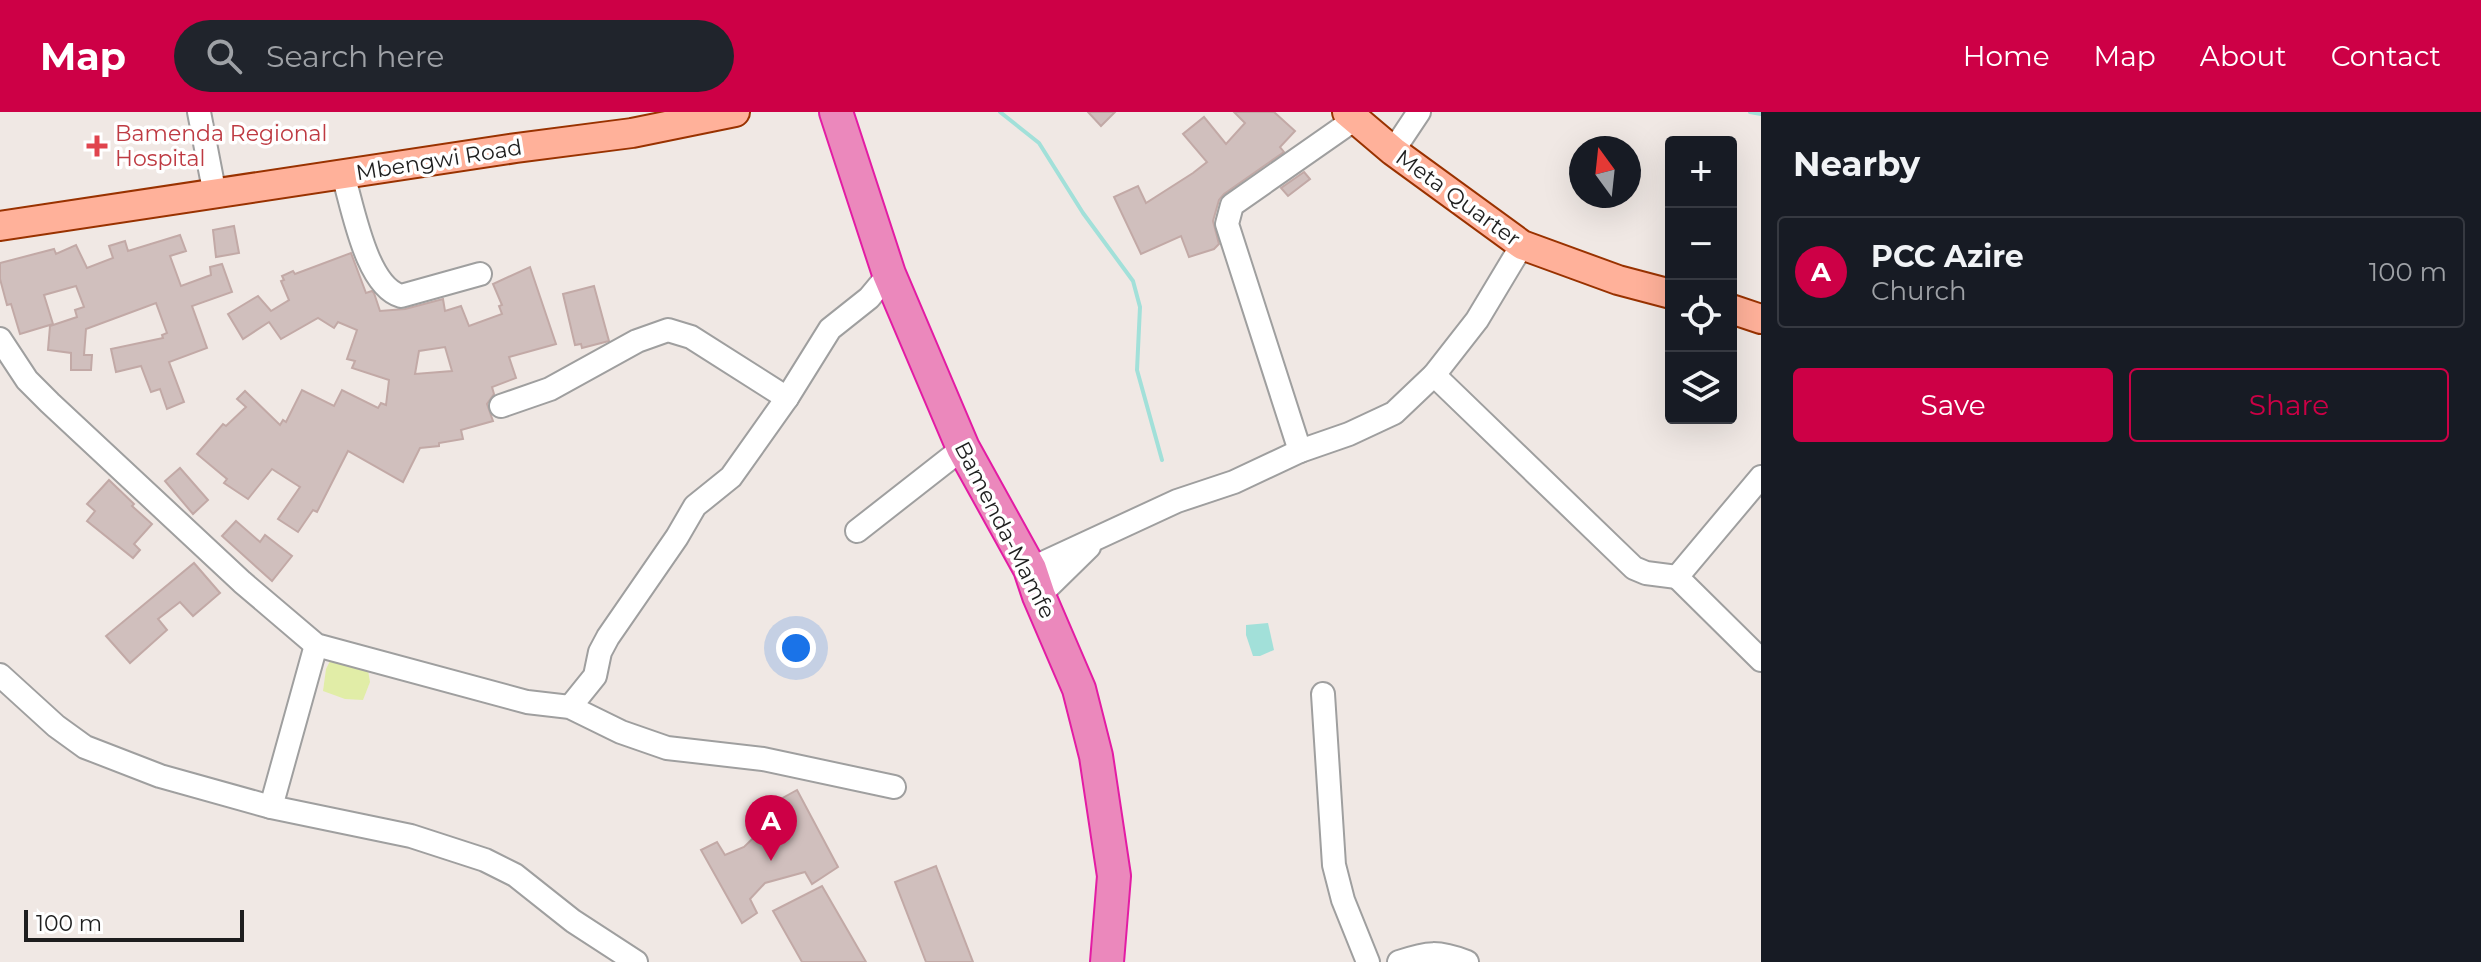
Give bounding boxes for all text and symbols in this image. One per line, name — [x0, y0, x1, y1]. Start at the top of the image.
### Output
search box — [174, 20, 734, 92]
text: Map — [40, 33, 126, 80]
icon: search — [202, 34, 246, 78]
text: Search here — [266, 38, 444, 75]
text: Home — [1963, 39, 2050, 73]
text: Map — [2094, 39, 2156, 73]
text: About — [2200, 39, 2287, 73]
text: Contact — [2331, 39, 2441, 73]
place label: Bamenda Regional Hospital — [115, 120, 327, 172]
street label: Mbengwi Road — [354, 134, 524, 186]
marker: Bamenda Regional Hospital — [86, 135, 108, 157]
north arrow — [1569, 136, 1641, 208]
map controls — [1665, 136, 1737, 424]
button: + — [1665, 136, 1737, 208]
text: Nearby — [1793, 143, 1920, 185]
street label: Meta Quarter — [1390, 144, 1526, 252]
button: − — [1665, 208, 1737, 280]
text: PCC Azire — [1871, 238, 2024, 275]
text: A — [1811, 256, 1831, 288]
text: 100 m — [2369, 256, 2447, 288]
text: Church — [1871, 275, 1967, 307]
button: locate — [1665, 280, 1737, 352]
button: layers — [1665, 352, 1737, 424]
button: Save — [1793, 368, 2113, 442]
button: Share — [2129, 368, 2449, 442]
street label: Bamenda-Mamfe — [949, 437, 1061, 623]
your location — [776, 628, 816, 668]
pin: A — [745, 795, 797, 861]
scale bar — [24, 906, 244, 942]
text: 100 m — [36, 910, 102, 937]

